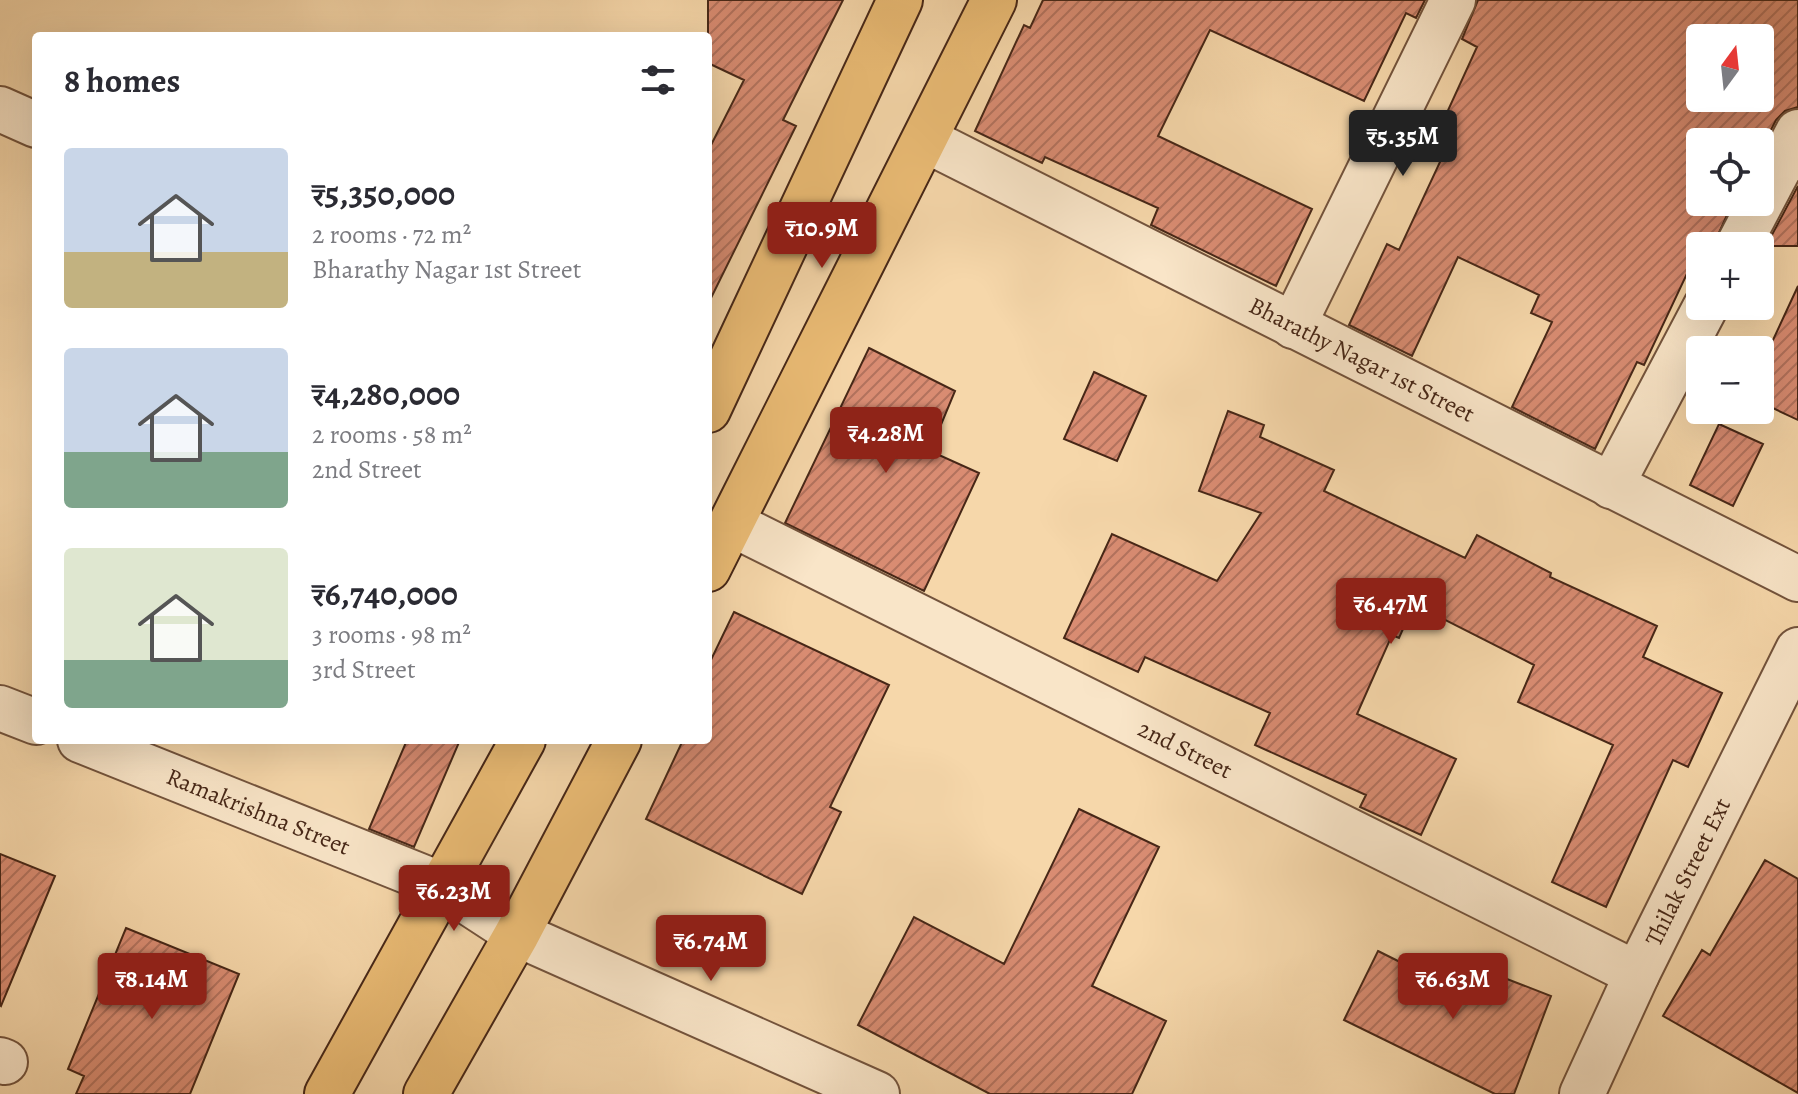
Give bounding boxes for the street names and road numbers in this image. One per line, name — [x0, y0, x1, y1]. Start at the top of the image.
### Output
street label: Bharathy Nagar 1st Street — [1244, 289, 1480, 430]
street label: 2nd Street — [1133, 712, 1238, 786]
street label: Ramakrishna Street — [162, 760, 355, 863]
street label: Thilak Street Ext — [1637, 792, 1738, 951]

